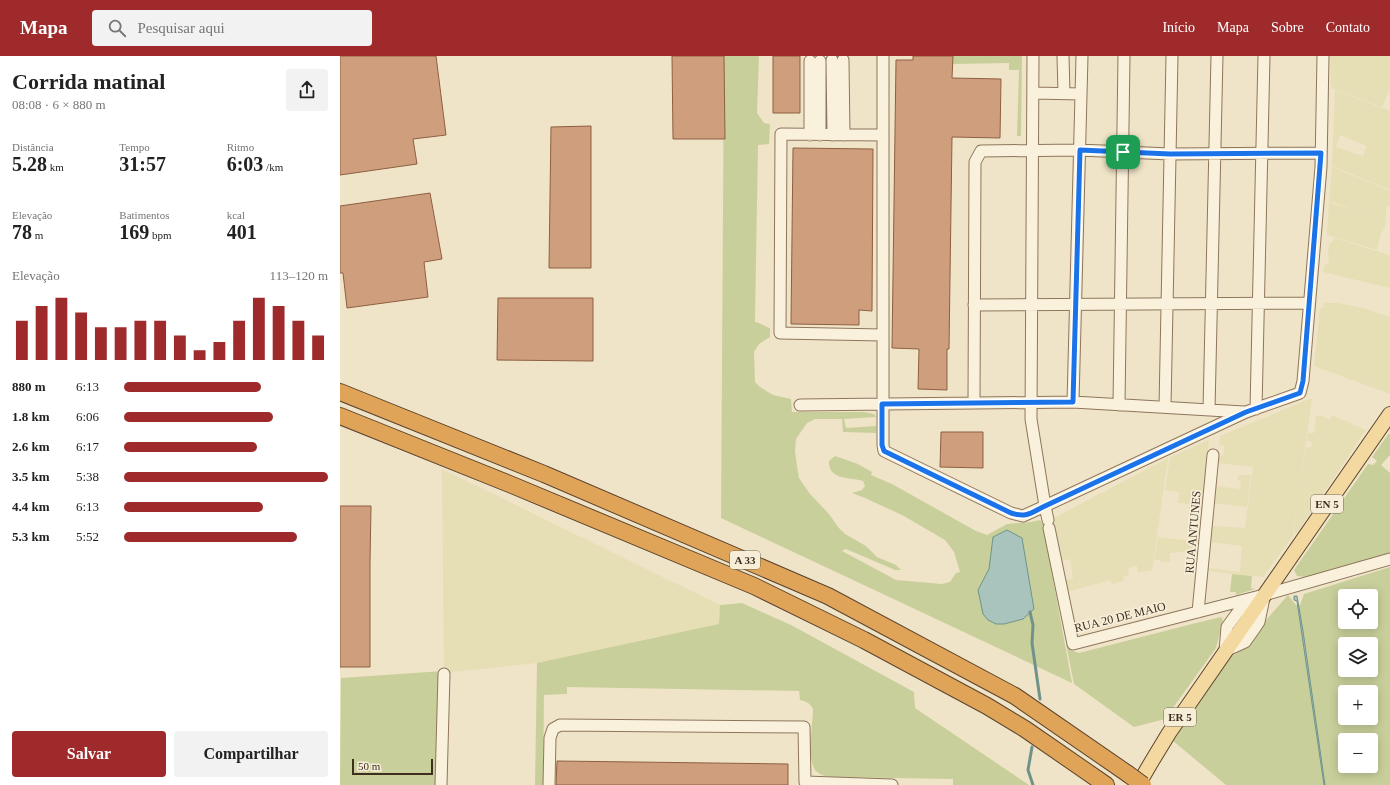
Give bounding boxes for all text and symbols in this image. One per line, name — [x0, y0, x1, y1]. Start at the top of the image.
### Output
search box — [92, 10, 372, 46]
text: Mapa — [20, 17, 68, 38]
icon: search — [106, 17, 128, 39]
text: Pesquisar aqui — [138, 20, 225, 36]
text: Início — [1162, 20, 1195, 35]
text: Mapa — [1217, 20, 1249, 35]
text: Sobre — [1271, 20, 1304, 35]
text: Contato — [1326, 20, 1370, 35]
text: Corrida matinal — [12, 69, 165, 94]
button: share — [286, 69, 328, 111]
text: 08:08 · 6 × 880 m — [12, 97, 106, 112]
pin — [1106, 135, 1140, 169]
text: Distância — [12, 141, 54, 153]
text: Tempo — [119, 141, 150, 153]
text: Ritmo — [227, 141, 254, 153]
icon: arrive — [1112, 141, 1134, 163]
text: 5.28 — [12, 153, 47, 175]
text: 31:57 — [119, 153, 166, 175]
text: 6:03 — [227, 153, 263, 175]
text: km — [47, 161, 64, 173]
text: /km — [263, 161, 283, 173]
text: Elevação — [12, 209, 52, 221]
text: Batimentos — [119, 209, 169, 221]
text: kcal — [227, 209, 245, 221]
text: 78 — [12, 221, 32, 243]
text: 169 — [119, 221, 149, 243]
text: 401 — [227, 221, 257, 243]
text: m — [32, 229, 43, 241]
text: bpm — [149, 229, 172, 241]
text: Elevação — [12, 268, 60, 283]
text: 113–120 m — [270, 268, 328, 283]
text: 880 m — [12, 379, 46, 394]
text: 6:13 — [76, 379, 99, 394]
text: 1.8 km — [12, 409, 50, 424]
text: 6:06 — [76, 409, 99, 424]
text: 2.6 km — [12, 439, 50, 454]
text: 6:17 — [76, 439, 99, 454]
text: 3.5 km — [12, 469, 50, 484]
text: 5:38 — [76, 469, 99, 484]
street label: RUA ANTUNES — [1182, 490, 1204, 574]
road number: EN 5 — [1311, 495, 1343, 513]
text: 4.4 km — [12, 499, 50, 514]
text: 6:13 — [76, 499, 99, 514]
text: 5.3 km — [12, 529, 50, 544]
text: 5:52 — [76, 529, 99, 544]
road number: A 33 — [730, 551, 760, 569]
map controls — [1338, 589, 1378, 773]
button: locate — [1338, 589, 1378, 629]
street label: RUA 20 DE MAIO — [1073, 599, 1167, 635]
button: layers — [1338, 637, 1378, 677]
button: + — [1338, 685, 1378, 725]
road number: ER 5 — [1164, 708, 1196, 726]
button: Salvar — [12, 731, 166, 777]
button: Compartilhar — [174, 731, 328, 777]
button: − — [1338, 733, 1378, 773]
scale bar — [352, 757, 433, 776]
text: 50 m — [358, 760, 380, 772]

